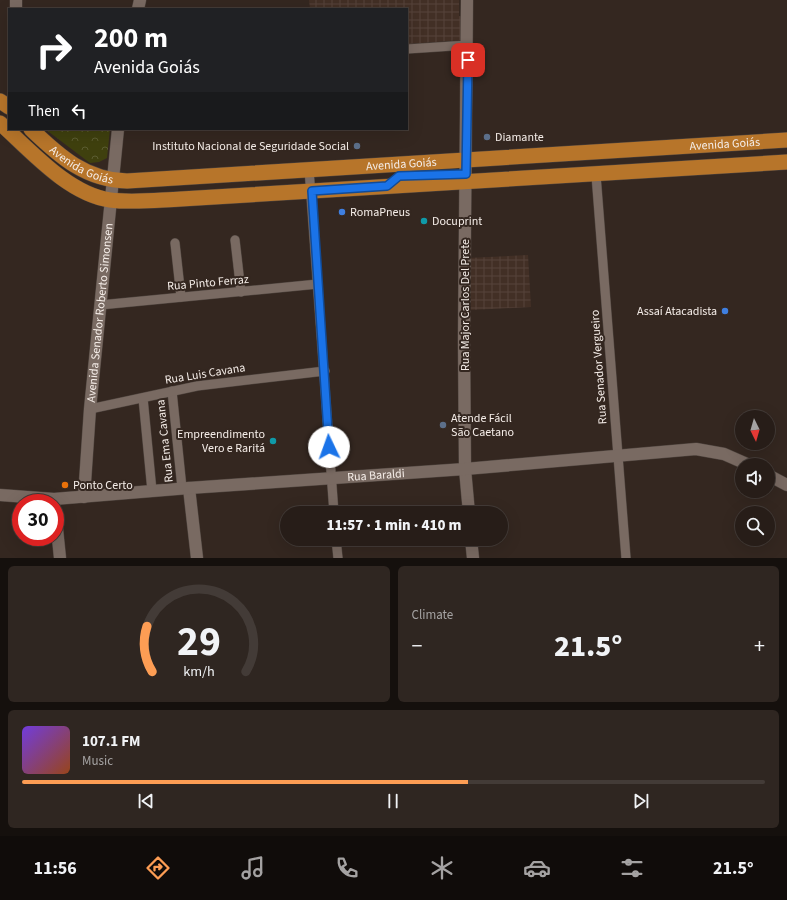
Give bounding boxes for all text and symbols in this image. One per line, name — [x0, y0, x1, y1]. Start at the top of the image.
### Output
text: 200 m — [94, 18, 168, 58]
icon: right — [28, 24, 80, 76]
pin — [451, 43, 485, 77]
icon: arrive — [457, 49, 479, 71]
text: Avenida Goiás — [94, 55, 200, 80]
icon: left — [68, 100, 90, 122]
text: Then — [28, 101, 60, 122]
place label: Diamante — [495, 129, 544, 146]
marker: Diamante — [482, 132, 492, 142]
street label: Avenida Goiás — [689, 133, 760, 155]
place label: Instituto Nacional de Seguridade Social — [152, 138, 349, 155]
street label: Avenida Goiás — [46, 141, 115, 188]
marker: Instituto Nacional de Seguridade Social — [352, 141, 362, 151]
street label: Avenida Goiás — [366, 153, 437, 175]
place label: RomaPneus — [350, 204, 410, 221]
marker: RomaPneus — [337, 207, 347, 217]
place label: Docuprint — [432, 213, 482, 230]
marker: Docuprint — [419, 216, 429, 226]
street label: Avenida Senador Roberto Simonsen — [82, 222, 117, 403]
street label: Rua Major Carlos Del Prete — [457, 239, 474, 371]
street label: Rua Pinto Ferraz — [167, 271, 249, 295]
place label: Assaí Atacadista — [637, 303, 717, 320]
marker: Assaí Atacadista — [720, 306, 730, 316]
street label: Rua Senador Vergueiro — [587, 309, 611, 425]
street label: Rua Luis Cavana — [163, 359, 247, 389]
street label: Rua Ema Cavana — [152, 399, 178, 483]
place label: Atende Fácil São Caetano — [451, 410, 514, 441]
north arrow — [735, 410, 775, 450]
map controls — [735, 410, 775, 546]
marker: Atende Fácil São Caetano — [438, 420, 448, 430]
place label: Empreendimento Vero e Raritá — [177, 426, 265, 457]
position arrow — [308, 426, 350, 468]
marker: Empreendimento Vero e Raritá — [268, 436, 278, 446]
button: sound — [735, 458, 775, 498]
street label: Rua Baraldi — [347, 465, 405, 486]
place label: Ponto Certo — [73, 477, 133, 494]
marker: Ponto Certo — [60, 480, 70, 490]
speed limit sign: 30 — [12, 494, 64, 546]
button: search — [735, 506, 775, 546]
text: 11:57 · 1 min · 410 m — [327, 515, 461, 536]
text: Climate — [412, 606, 453, 624]
text: 29 — [177, 612, 221, 672]
text: 21.5° — [554, 625, 623, 668]
text: − — [412, 630, 422, 662]
text: + — [754, 630, 765, 662]
text: km/h — [183, 661, 215, 682]
text: 107.1 FM — [82, 731, 140, 752]
text: Music — [82, 752, 113, 770]
icon: previous — [135, 790, 157, 812]
icon: pause — [382, 790, 404, 812]
icon: next — [630, 790, 652, 812]
icon: directions — [144, 854, 172, 882]
icon: music — [239, 854, 267, 882]
icon: phone — [333, 854, 361, 882]
icon: climate — [428, 854, 456, 882]
icon: car — [523, 854, 551, 882]
icon: filters — [618, 854, 646, 882]
text: 11:56 — [33, 856, 77, 881]
text: 21.5° — [713, 856, 753, 881]

